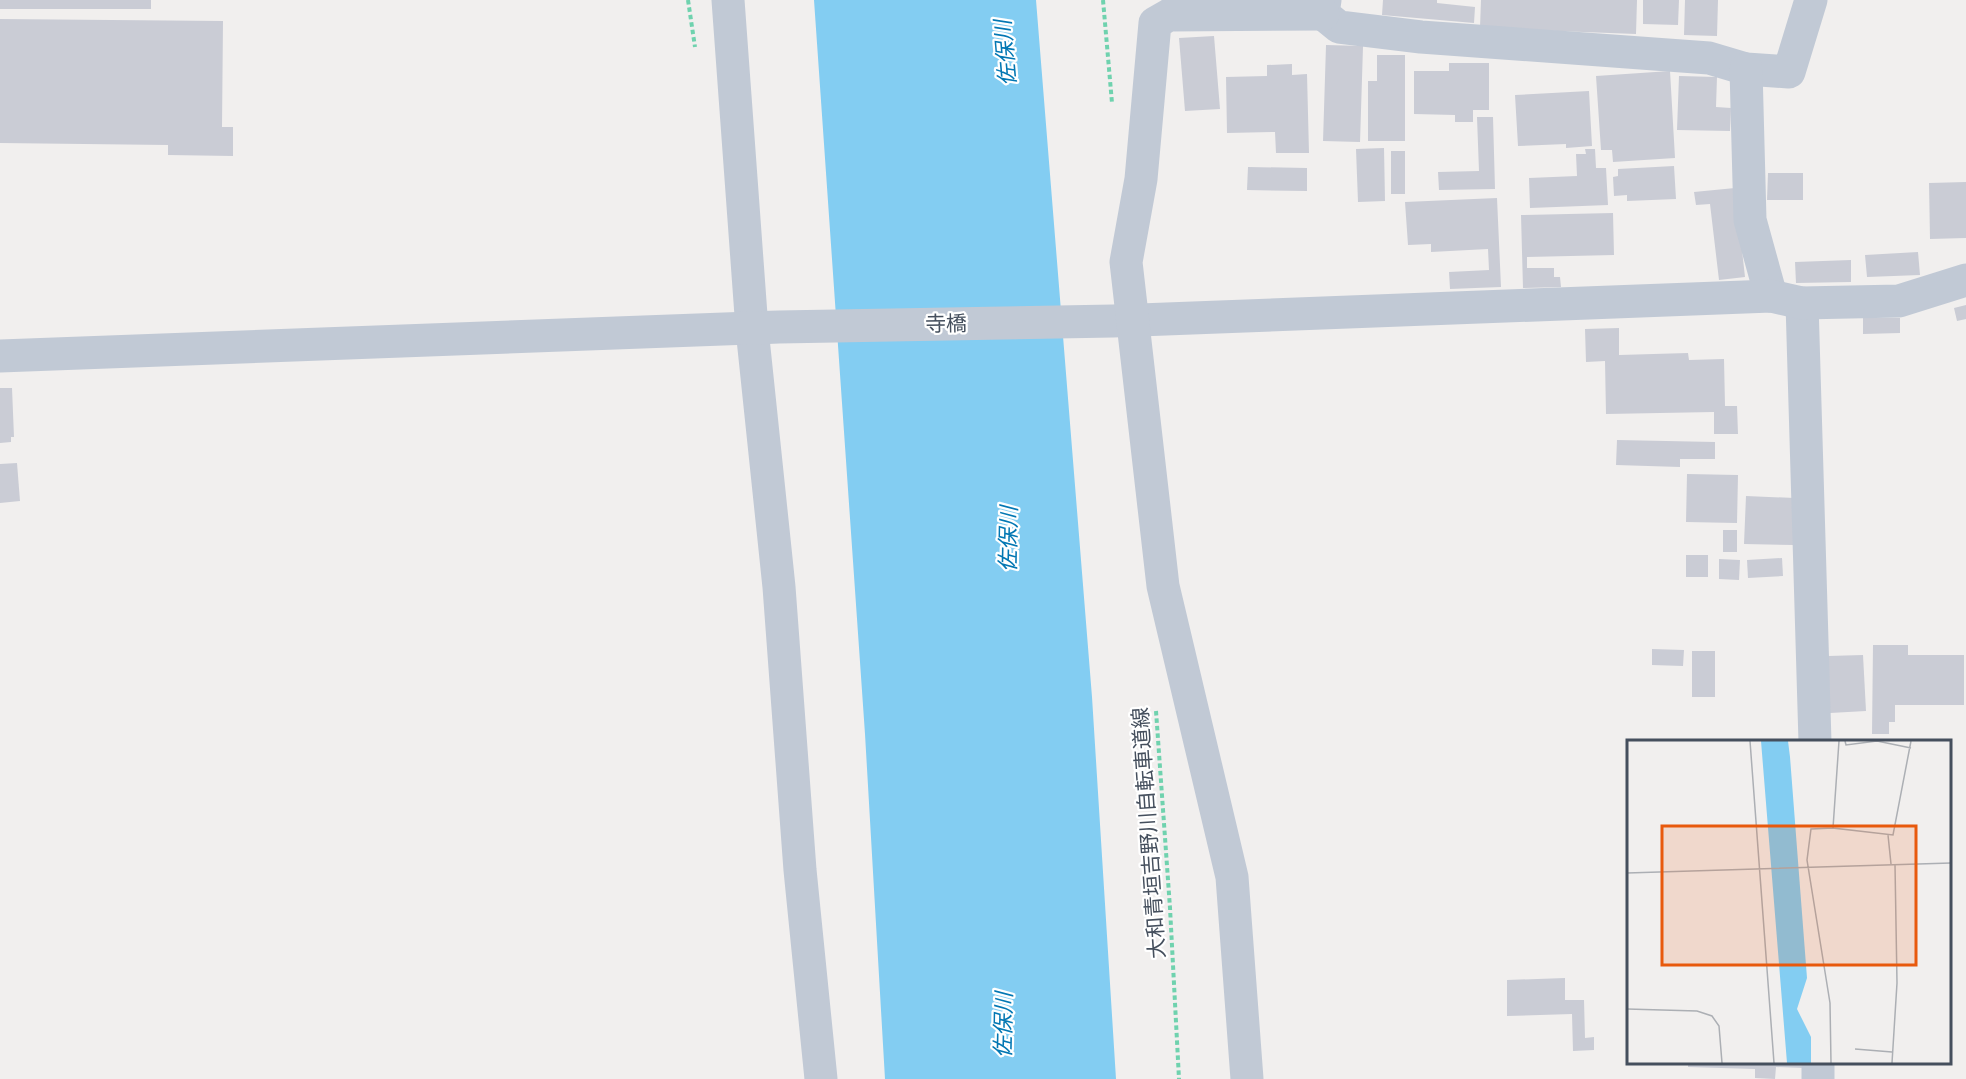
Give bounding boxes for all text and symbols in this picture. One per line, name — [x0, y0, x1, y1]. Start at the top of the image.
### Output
water label: 佐保川 — [988, 17, 1020, 87]
street label: 寺橋 — [925, 310, 967, 335]
water label: 佐保川 — [993, 504, 1021, 572]
street label: 大和青垣吉野川自転車道線 — [1126, 707, 1169, 960]
inset map — [1627, 740, 1951, 1064]
water label: 佐保川 — [988, 990, 1016, 1058]

